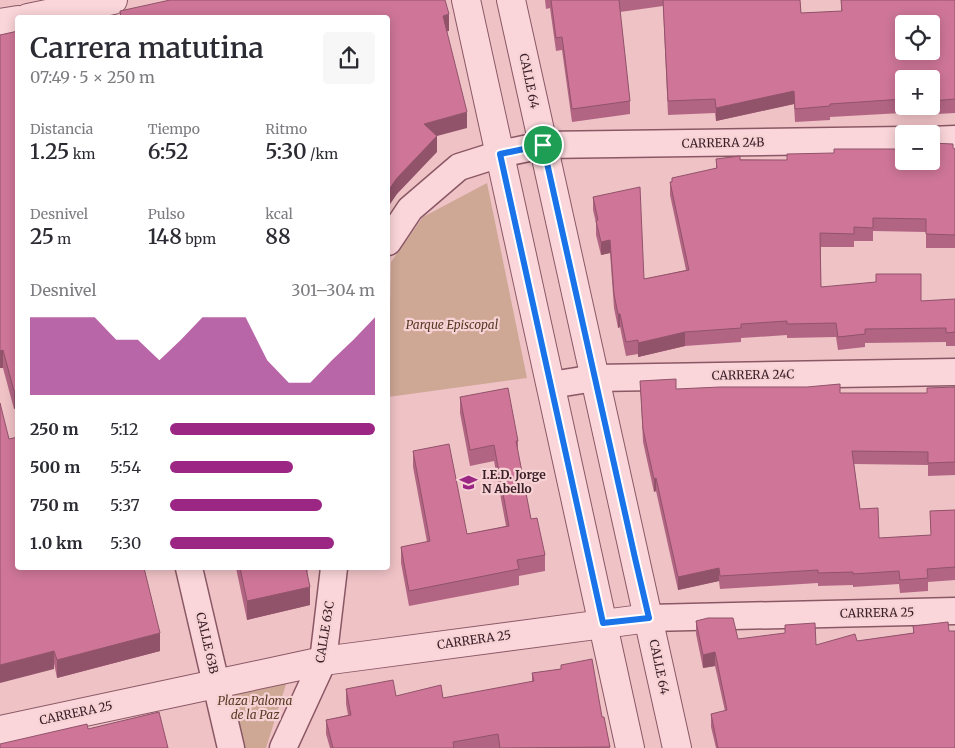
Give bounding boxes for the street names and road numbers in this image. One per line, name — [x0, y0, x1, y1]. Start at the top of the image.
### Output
street label: CALLE 64 — [516, 52, 543, 110]
street label: CARRERA 24B — [682, 134, 764, 151]
street label: CARRERA 24C — [711, 366, 795, 383]
street label: CALLE 63C — [312, 600, 337, 664]
street label: CARRERA 25 — [840, 604, 914, 621]
street label: CALLE 63B — [193, 611, 222, 675]
street label: CARRERA 25 — [436, 627, 512, 652]
street label: CALLE 64 — [646, 638, 673, 696]
street label: CARRERA 25 — [38, 697, 114, 728]

